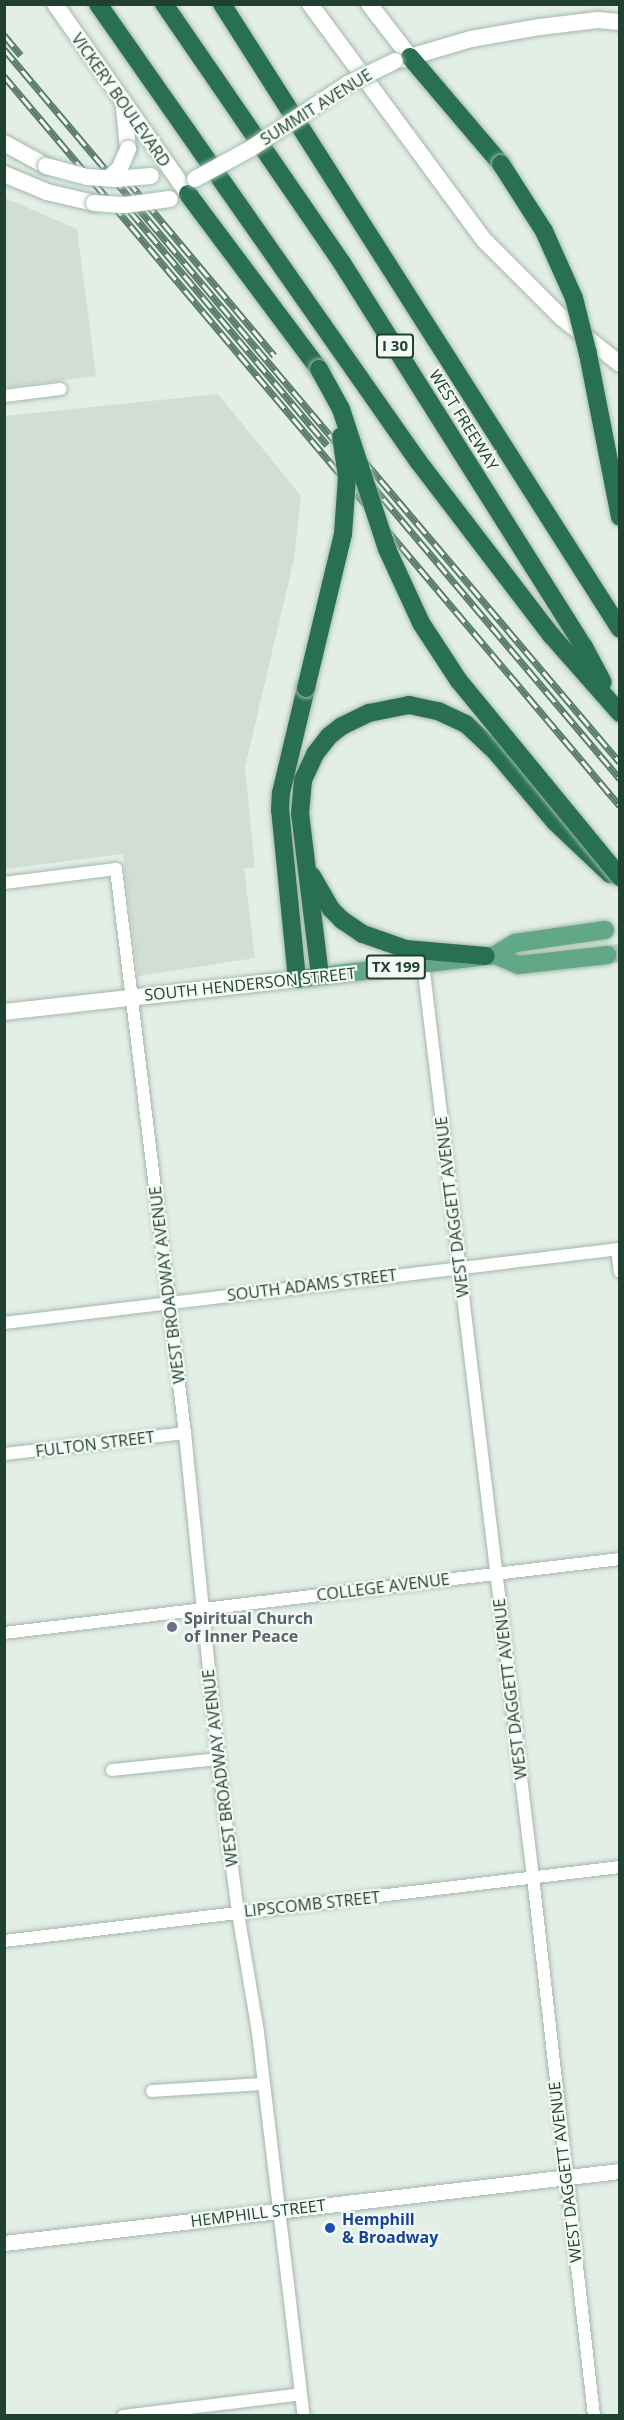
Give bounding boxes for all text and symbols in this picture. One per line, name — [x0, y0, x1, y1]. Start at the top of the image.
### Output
street label: VICKERY BOULEVARD — [68, 30, 174, 170]
street label: SUMMIT AVENUE — [257, 65, 375, 149]
road number: I 30 — [376, 334, 414, 358]
street label: WEST FREEWAY — [425, 366, 503, 474]
road number: TX 199 — [364, 955, 428, 979]
street label: SOUTH HENDERSON STREET — [143, 963, 357, 1005]
street label: WEST DAGGETT AVENUE — [431, 1115, 473, 1299]
street label: WEST BROADWAY AVENUE — [145, 1185, 189, 1385]
street label: SOUTH ADAMS STREET — [226, 1265, 398, 1305]
street label: FULTON STREET — [34, 1427, 156, 1461]
street label: COLLEGE AVENUE — [315, 1569, 451, 1605]
street label: WEST DAGGETT AVENUE — [489, 1597, 531, 1781]
place label: Spiritual Church of Inner Peace — [184, 1608, 313, 1646]
marker: Spiritual Church of Inner Peace — [165, 1620, 179, 1634]
street label: WEST BROADWAY AVENUE — [198, 1668, 242, 1868]
street label: LIPSCOMB STREET — [243, 1887, 381, 1921]
street label: WEST DAGGETT AVENUE — [544, 2080, 586, 2264]
street label: HEMPHILL STREET — [189, 2195, 327, 2231]
place label: Hemphill & Broadway — [342, 2209, 438, 2247]
marker: Hemphill & Broadway — [323, 2221, 337, 2235]

